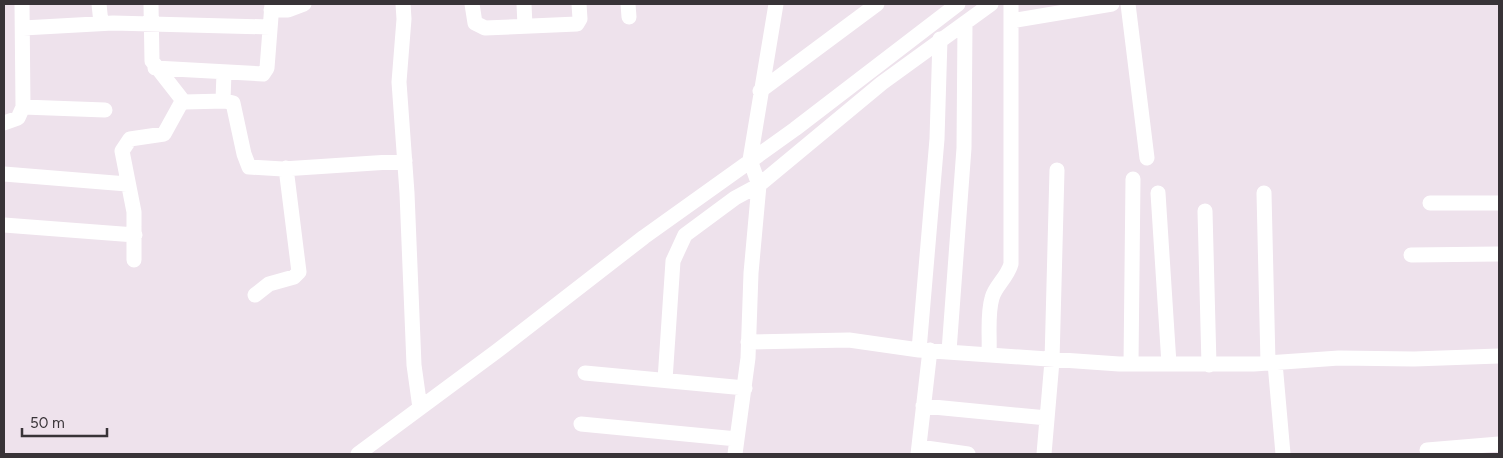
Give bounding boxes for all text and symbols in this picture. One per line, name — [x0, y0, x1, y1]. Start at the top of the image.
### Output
scale bar — [22, 406, 108, 438]
text: 50 m — [30, 414, 65, 432]

